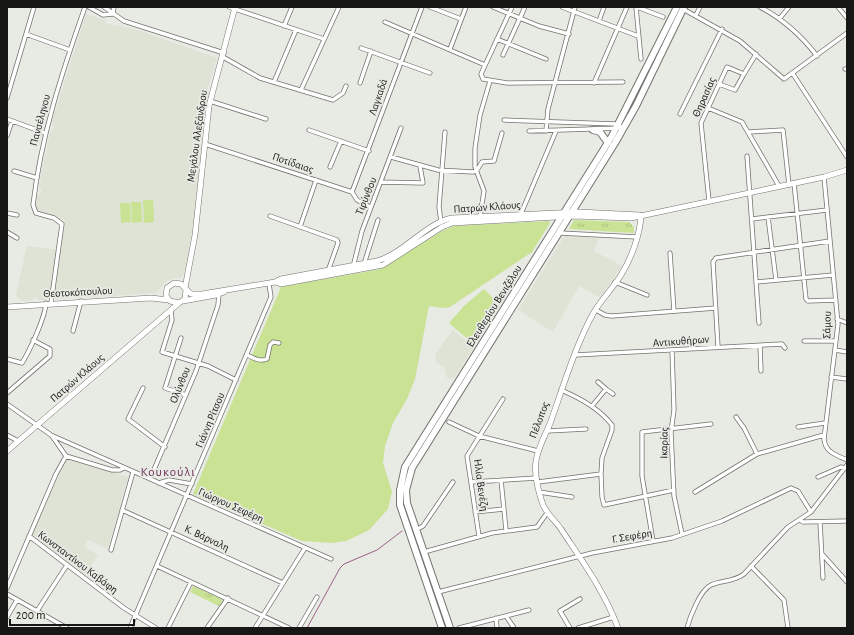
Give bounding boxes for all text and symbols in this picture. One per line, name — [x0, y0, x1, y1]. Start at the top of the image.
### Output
street label: Θηρασίας — [690, 75, 718, 119]
street label: Λαγκαδά — [367, 77, 389, 117]
street label: Μεγάλου Αλεξάνδρου — [185, 89, 209, 183]
street label: Πανσέληνου — [28, 93, 52, 147]
street label: Ποτίδαιας — [271, 151, 315, 175]
street label: Τιρύνθου — [353, 175, 379, 217]
street label: Πατρών Κλάους — [453, 199, 521, 215]
street label: Ελευθερίου Βενιζέλου — [464, 263, 524, 349]
street label: Θεοτοκόπουλου — [43, 285, 113, 299]
street label: Σάμου — [821, 311, 833, 339]
street label: Αντικυθήρων — [652, 334, 710, 348]
street label: Πατρών Κλάους — [48, 352, 106, 404]
street label: Ολύνθου — [168, 365, 192, 405]
street label: Γιάννη Ρίτσου — [193, 391, 227, 449]
street label: Πέλοπος — [527, 400, 551, 440]
street label: Ικαρίας — [658, 427, 670, 459]
street label: Ηλία Βενέζη — [472, 458, 490, 512]
district label: Κουκούλι — [141, 466, 195, 479]
street label: Γιώργου Σεφέρη — [197, 486, 265, 524]
street label: Κ. Βάρναλη — [183, 523, 231, 553]
street label: Γ. Σεφέρη — [611, 527, 653, 545]
street label: Κωνσταντίνου Καβάφη — [36, 528, 120, 596]
scale bar — [10, 601, 134, 627]
text: 200 m — [16, 609, 46, 621]

